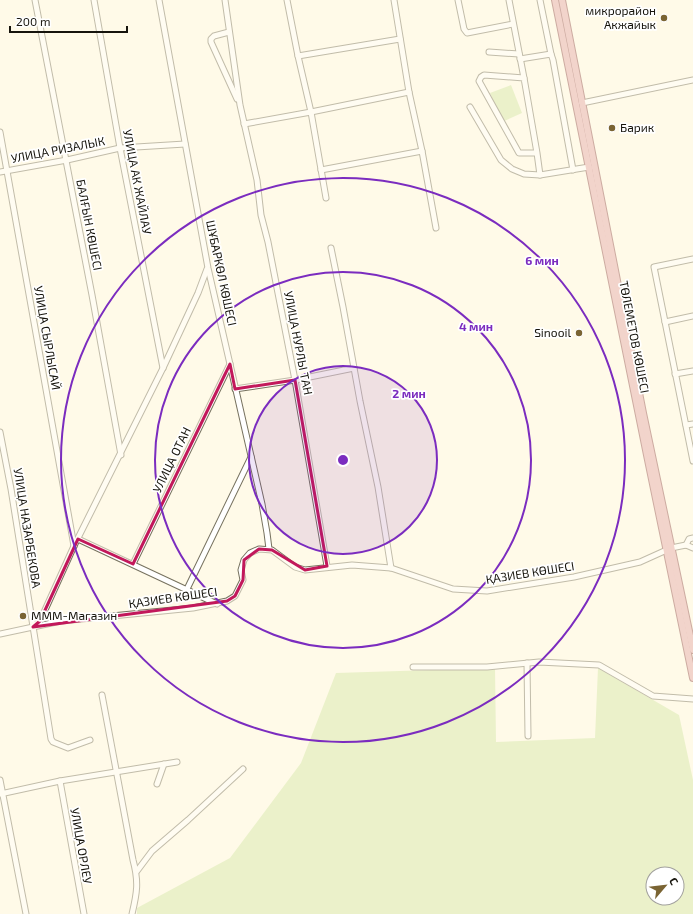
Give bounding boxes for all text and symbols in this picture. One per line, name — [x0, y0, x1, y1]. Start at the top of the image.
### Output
place label: микрорайон Акжайык — [585, 3, 657, 31]
scale bar — [10, 8, 127, 34]
marker: микрорайон Акжайык — [659, 13, 669, 23]
text: 200 m — [16, 14, 50, 28]
place label: Барик — [620, 120, 655, 134]
marker: Барик — [607, 123, 617, 133]
street label: УЛИЦА АК ЖАЙЛАУ — [121, 128, 155, 236]
street label: УЛИЦА РИЗАЛЫК — [10, 133, 106, 165]
street label: БАЛҒЫН КӨШЕСІ — [74, 178, 106, 272]
street label: ШҰБАРКӨЛ КӨШЕСІ — [204, 219, 240, 327]
text: 6 мин — [525, 253, 559, 267]
street label: ТӨЛЕМЕТОВ КӨШЕСІ — [617, 279, 653, 394]
street label: УЛИЦА СЫРЛЫСАЙ — [32, 285, 64, 391]
street label: УЛИЦА НУРЛЫ ТАН — [282, 290, 316, 396]
text: 4 мин — [459, 319, 493, 333]
place label: Sinooil — [534, 325, 571, 339]
marker: Sinooil — [574, 328, 584, 338]
text: 2 мин — [392, 386, 426, 400]
street label: УЛИЦА ОТАН — [149, 425, 193, 495]
centre of rings — [336, 453, 350, 467]
street label: УЛИЦА НАЗАРБЕКОВА — [12, 467, 44, 589]
street label: ҚАЗИЕВ КӨШЕСІ — [485, 558, 575, 586]
street label: ҚАЗИЕВ КӨШЕСІ — [128, 584, 218, 610]
place label: МММ-Магазин — [31, 608, 117, 622]
marker: МММ-Магазин — [18, 611, 28, 621]
street label: УЛИЦА ОРЛЕУ — [68, 807, 96, 885]
north arrow — [645, 866, 685, 906]
text: С — [667, 875, 682, 887]

